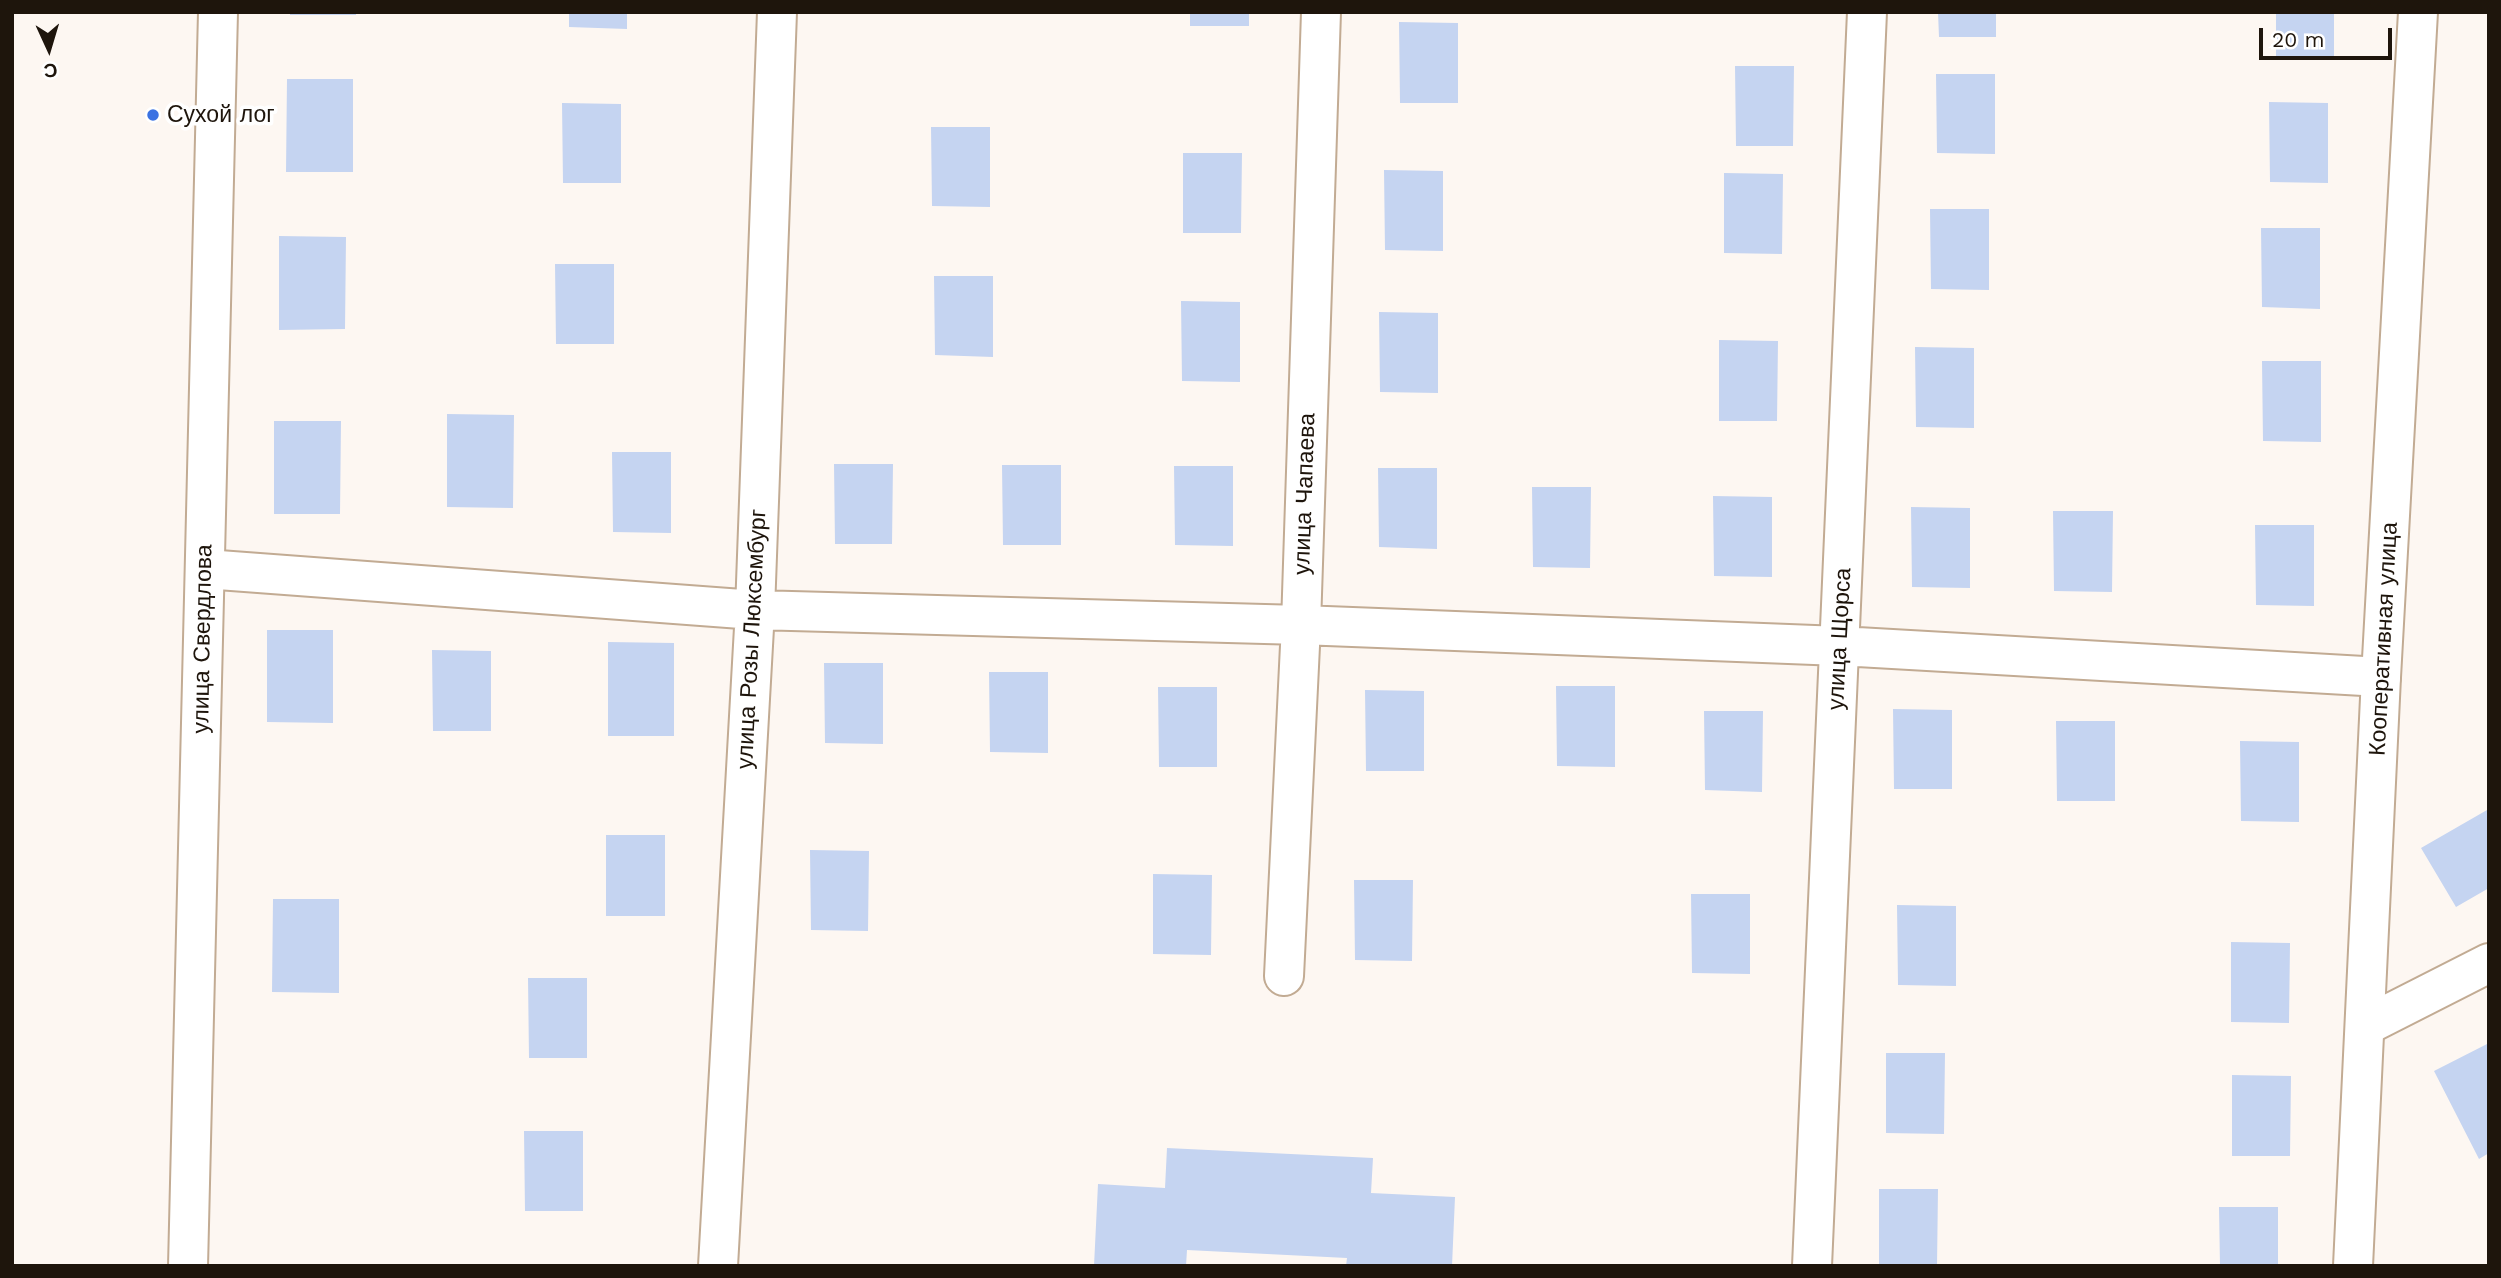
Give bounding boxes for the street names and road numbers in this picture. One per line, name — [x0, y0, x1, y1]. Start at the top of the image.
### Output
street label: улица Чапаева — [1288, 413, 1322, 575]
street label: улица Розы Люксембург — [731, 508, 773, 770]
street label: Кооперативная улица — [2364, 521, 2404, 757]
street label: улица Свердлова — [188, 544, 218, 734]
street label: улица Щорса — [1822, 567, 1858, 711]

